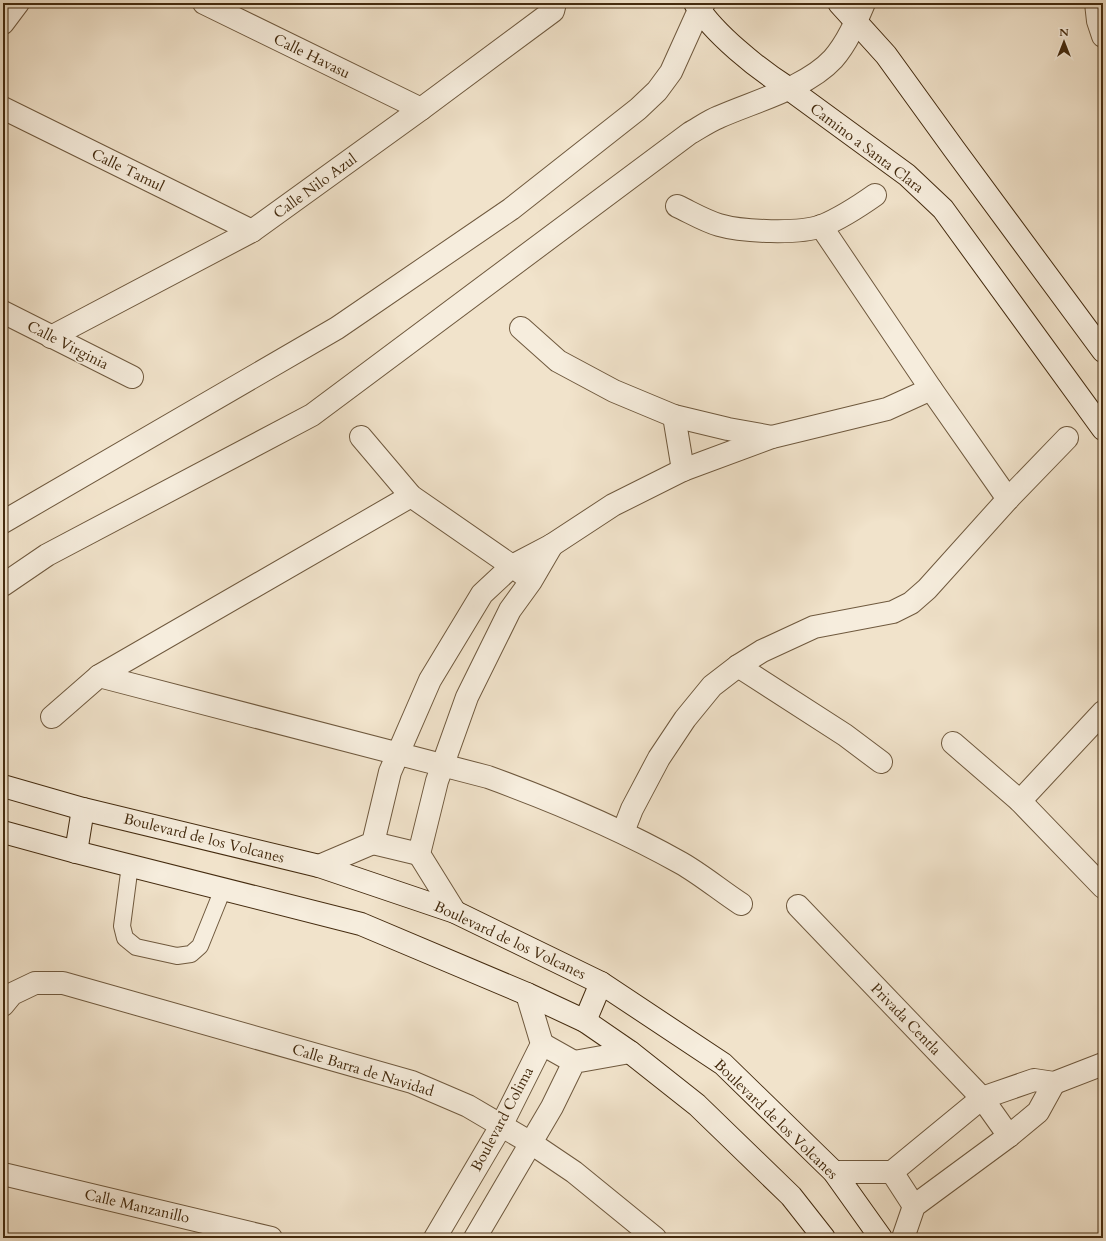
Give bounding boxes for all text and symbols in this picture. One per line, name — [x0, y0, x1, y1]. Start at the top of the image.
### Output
north arrow — [1044, 22, 1084, 62]
text: N — [1059, 25, 1069, 40]
street label: Calle Havasu — [270, 29, 354, 83]
street label: Camino a Santa Clara — [806, 99, 928, 198]
street label: Calle Tamul — [88, 144, 168, 196]
street label: Calle Nilo Azul — [269, 149, 361, 223]
street label: Calle Virginia — [24, 316, 113, 374]
street label: Boulevard de los Volcanes — [121, 808, 287, 868]
street label: Boulevard de los Volcanes — [431, 896, 589, 984]
street label: Privada Centla — [867, 979, 946, 1060]
street label: Calle Barra de Navidad — [290, 1039, 436, 1101]
street label: Boulevard de los Volcanes — [710, 1054, 842, 1184]
street label: Boulevard Colima — [466, 1063, 538, 1175]
street label: Calle Manzanillo — [83, 1184, 191, 1228]

